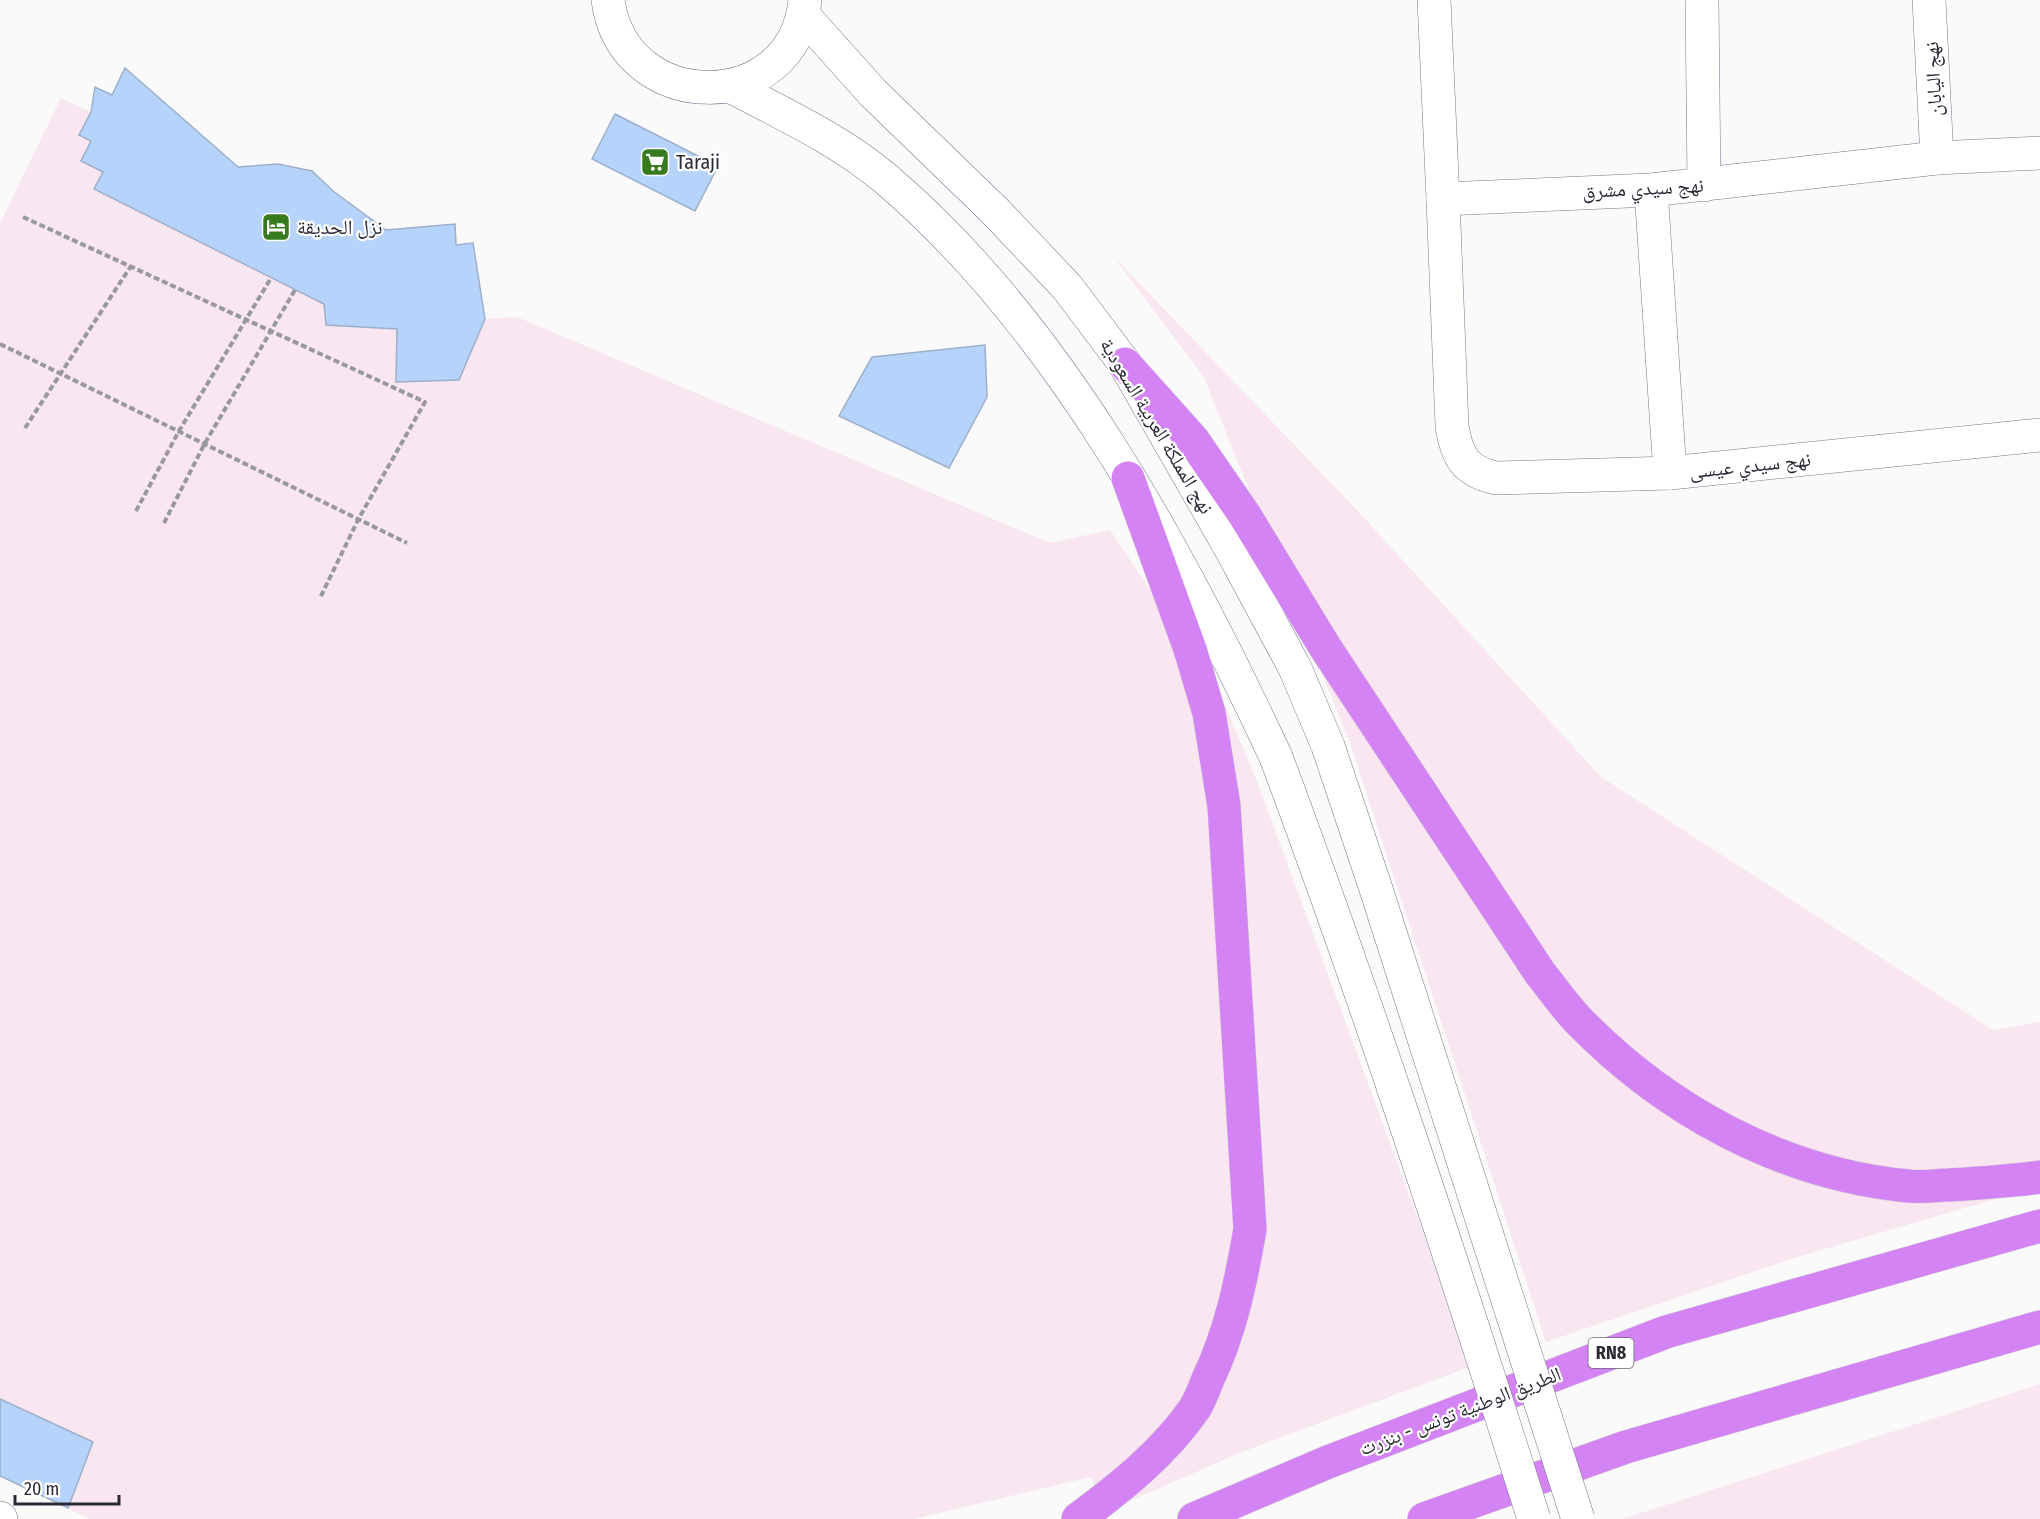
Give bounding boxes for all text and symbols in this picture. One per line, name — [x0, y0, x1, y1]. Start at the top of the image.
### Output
street label: نهج اليابان — [1919, 41, 1948, 117]
supermarket icon: Taraji — [639, 146, 671, 178]
place label: Taraji — [676, 150, 720, 174]
street label: نهج سيدي مشرق — [1582, 173, 1704, 207]
hotel icon: نزل الحديقة — [260, 211, 292, 243]
place label: نزل الحديقة — [297, 215, 383, 239]
street label: نهج المملكة العربية السعودية — [1094, 334, 1219, 519]
street label: نهج سيدي عيسى — [1688, 447, 1813, 487]
road number: RN8 — [1588, 1338, 1634, 1368]
street label: الطريق الوطنية تونس - بنزرت — [1356, 1361, 1564, 1461]
scale bar — [15, 1468, 118, 1506]
text: 20 m — [24, 1478, 59, 1500]

